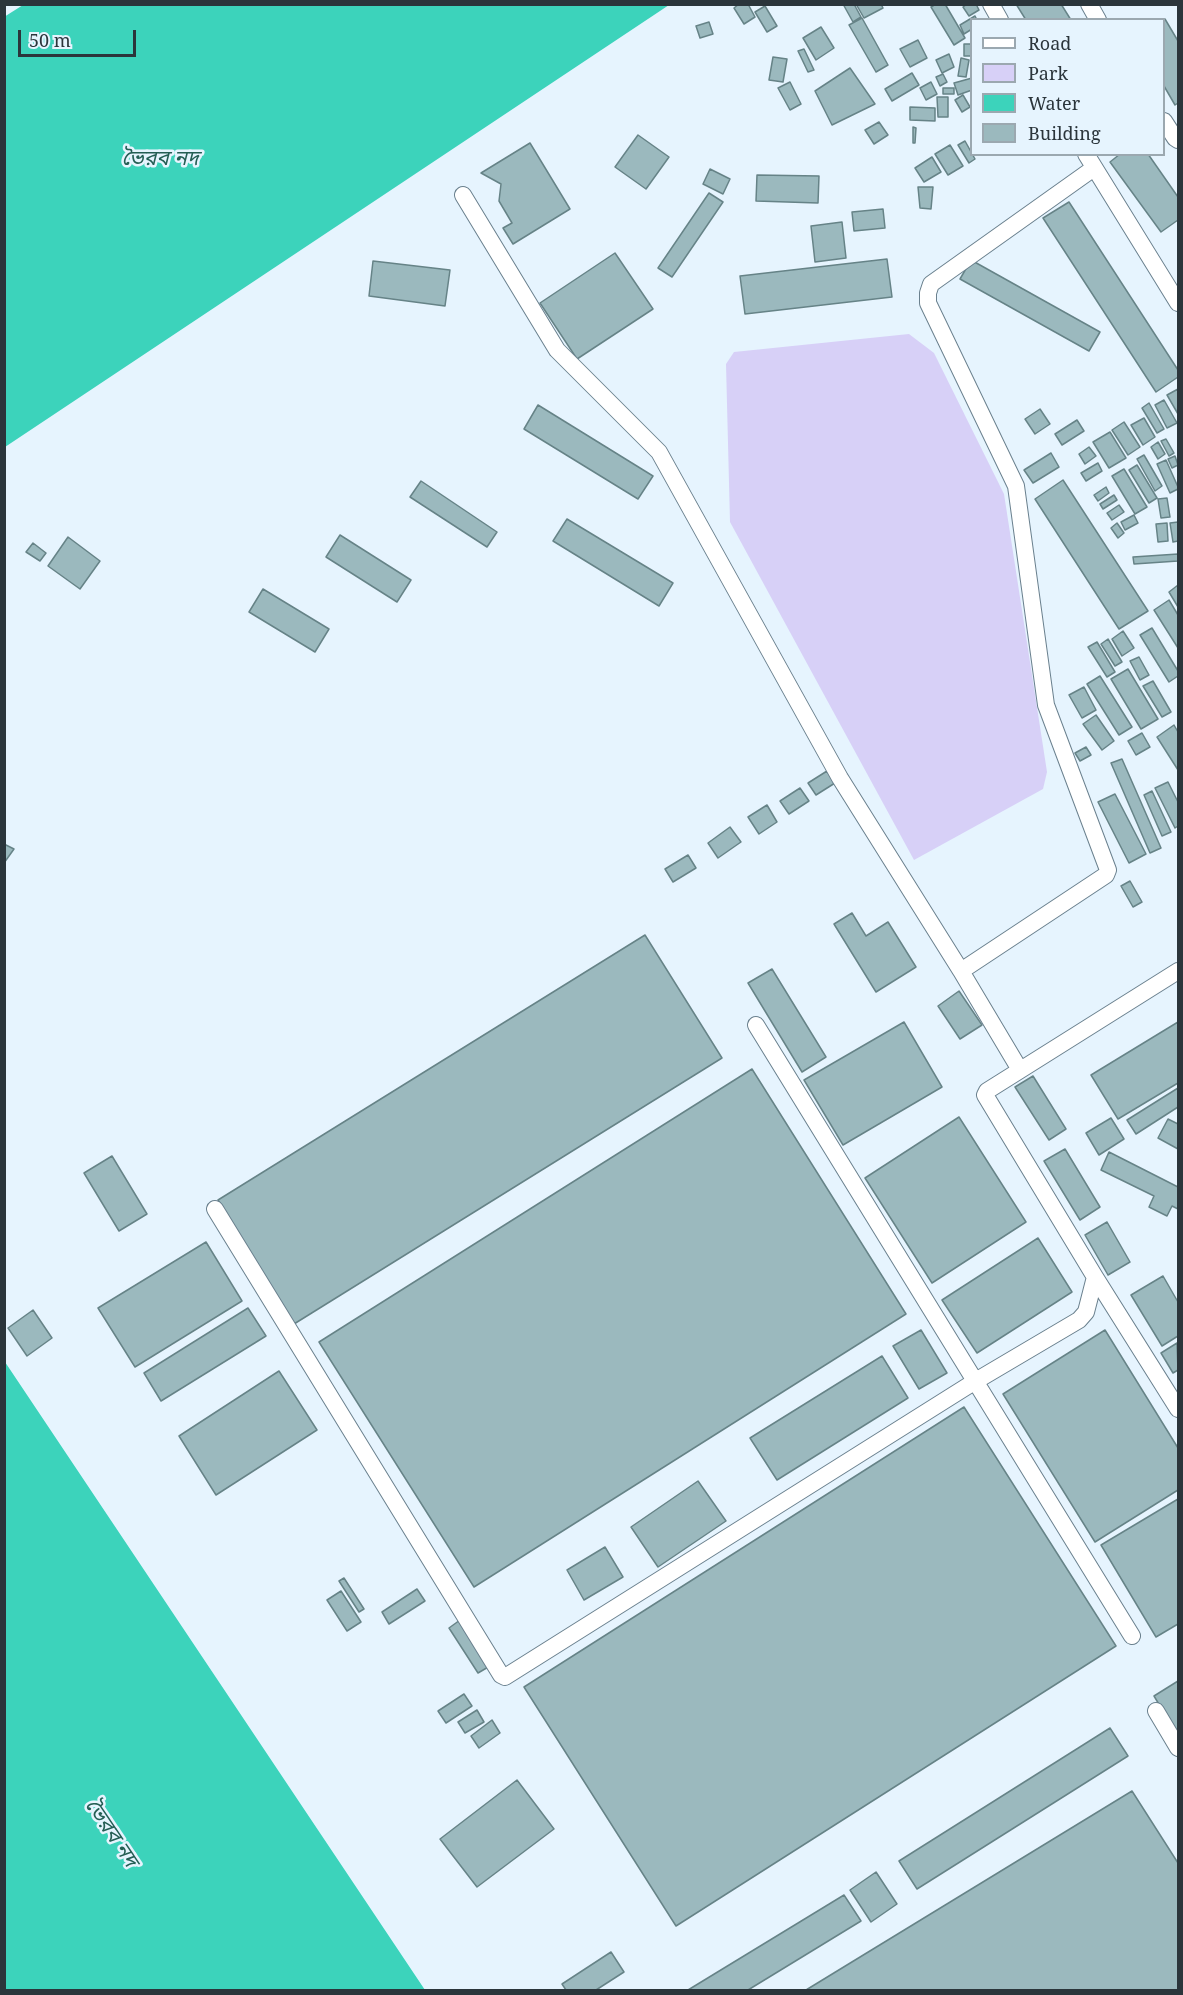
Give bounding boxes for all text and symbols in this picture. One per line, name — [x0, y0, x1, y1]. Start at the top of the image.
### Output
scale bar — [21, 18, 140, 56]
legend — [970, 18, 1165, 156]
text: 50 m — [29, 28, 71, 52]
text: Road — [1028, 31, 1071, 55]
text: Park — [1028, 61, 1068, 85]
text: Water — [1028, 91, 1080, 115]
text: Building — [1028, 121, 1101, 145]
water label: ভৈরব নদ — [121, 146, 199, 172]
water label: ভৈরব নদ — [79, 1794, 143, 1872]

